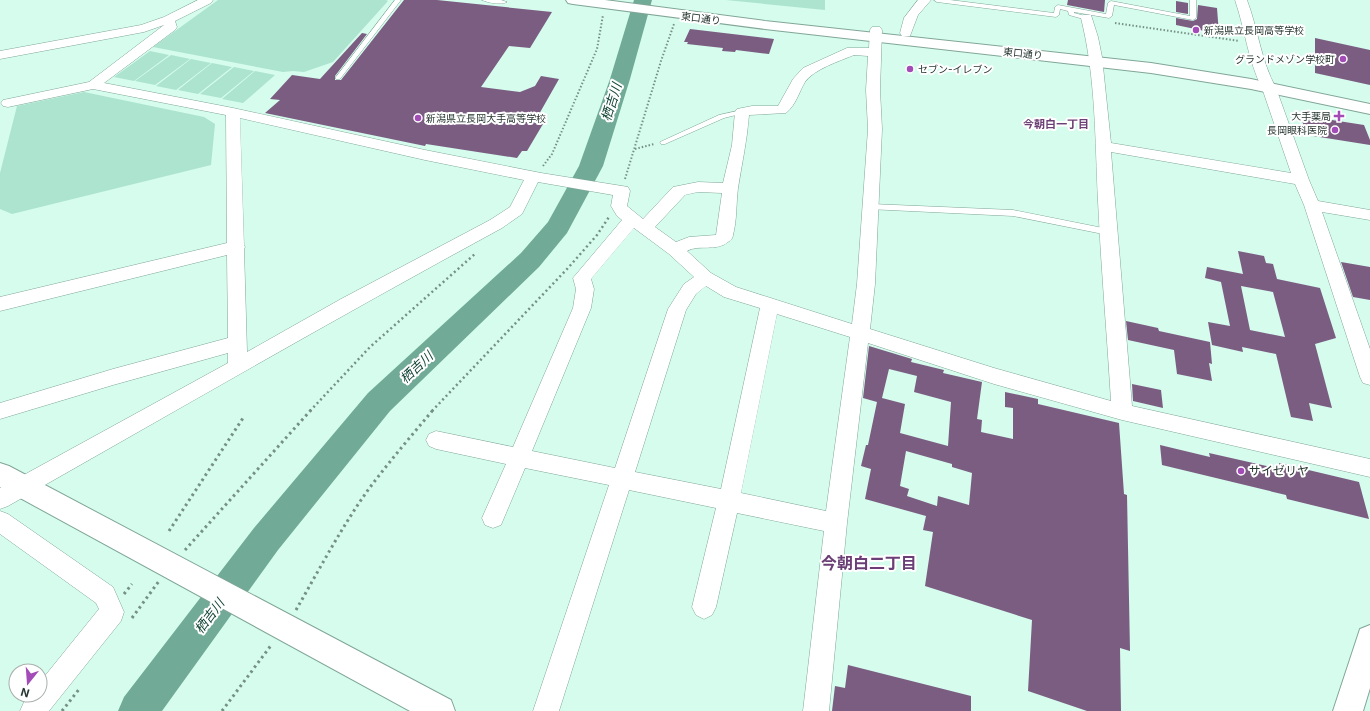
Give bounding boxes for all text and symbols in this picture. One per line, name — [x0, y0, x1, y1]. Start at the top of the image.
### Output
street label: 東口通り — [680, 10, 722, 26]
place label: 新潟県立長岡高等学校 — [1204, 24, 1304, 36]
marker: 新潟県立長岡高等学校 — [1191, 25, 1201, 35]
street label: 東口通り — [1002, 45, 1044, 61]
place label: グランドメゾン学校町 — [1235, 53, 1335, 65]
marker: グランドメゾン学校町 — [1338, 54, 1348, 64]
place label: セブン-イレブン — [918, 63, 993, 75]
marker: セブン-イレブン — [905, 64, 915, 74]
water label: 栖吉川 — [598, 79, 625, 123]
place label: 大手薬局 — [1291, 110, 1331, 122]
marker: 大手薬局 — [1334, 111, 1344, 121]
place label: 新潟県立長岡大手高等学校 — [426, 112, 546, 124]
marker: 新潟県立長岡大手高等学校 — [413, 113, 423, 123]
district label: 今朝白一丁目 — [1023, 117, 1089, 131]
place label: 長岡眼科医院 — [1267, 124, 1327, 136]
marker: 長岡眼科医院 — [1330, 125, 1340, 135]
water label: 栖吉川 — [396, 346, 437, 386]
place label: サイゼリヤ — [1249, 463, 1309, 478]
marker: サイゼリヤ — [1236, 466, 1246, 476]
district label: 今朝白二丁目 — [821, 553, 917, 573]
water label: 栖吉川 — [191, 594, 228, 636]
north arrow — [8, 663, 48, 703]
text: N — [19, 685, 31, 700]

